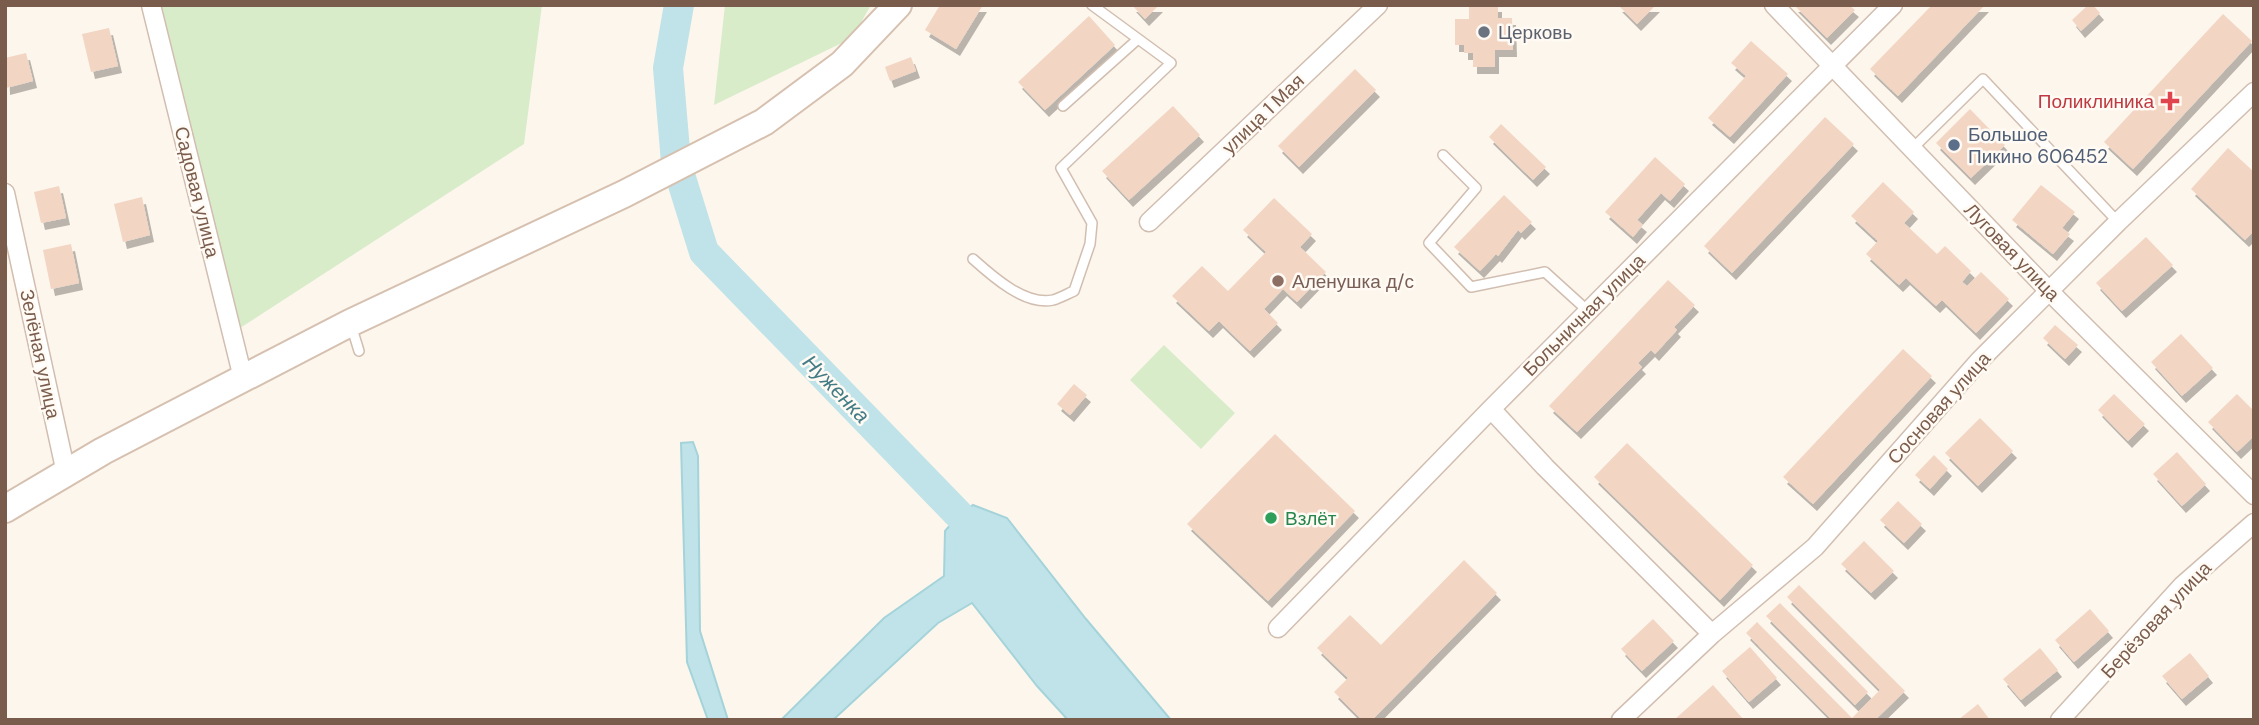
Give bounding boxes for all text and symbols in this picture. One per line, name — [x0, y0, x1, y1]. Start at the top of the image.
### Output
place label: Церковь — [1498, 20, 1572, 45]
marker: Церковь — [1476, 24, 1492, 40]
street label: улица 1 Мая — [1216, 68, 1310, 160]
place label: Поликлиника — [2038, 89, 2154, 114]
marker: Поликлиника — [2160, 91, 2180, 111]
place label: Большое Пикино 606452 — [1968, 122, 2108, 169]
street label: Садовая улица — [169, 124, 225, 261]
marker: Большое Пикино 606452 — [1946, 137, 1962, 153]
street label: Луговая улица — [1959, 198, 2065, 307]
street label: Больничная улица — [1517, 248, 1651, 382]
place label: Аленушка д/с — [1292, 269, 1414, 294]
marker: Аленушка д/с — [1270, 273, 1286, 289]
street label: Зелёная улица — [14, 287, 66, 421]
street label: Сосновая улица — [1882, 346, 1996, 469]
water label: Нуженка — [796, 349, 876, 429]
place label: Взлёт — [1285, 506, 1337, 531]
marker: Взлёт — [1263, 510, 1279, 526]
street label: Берёзовая улица — [2095, 556, 2217, 684]

